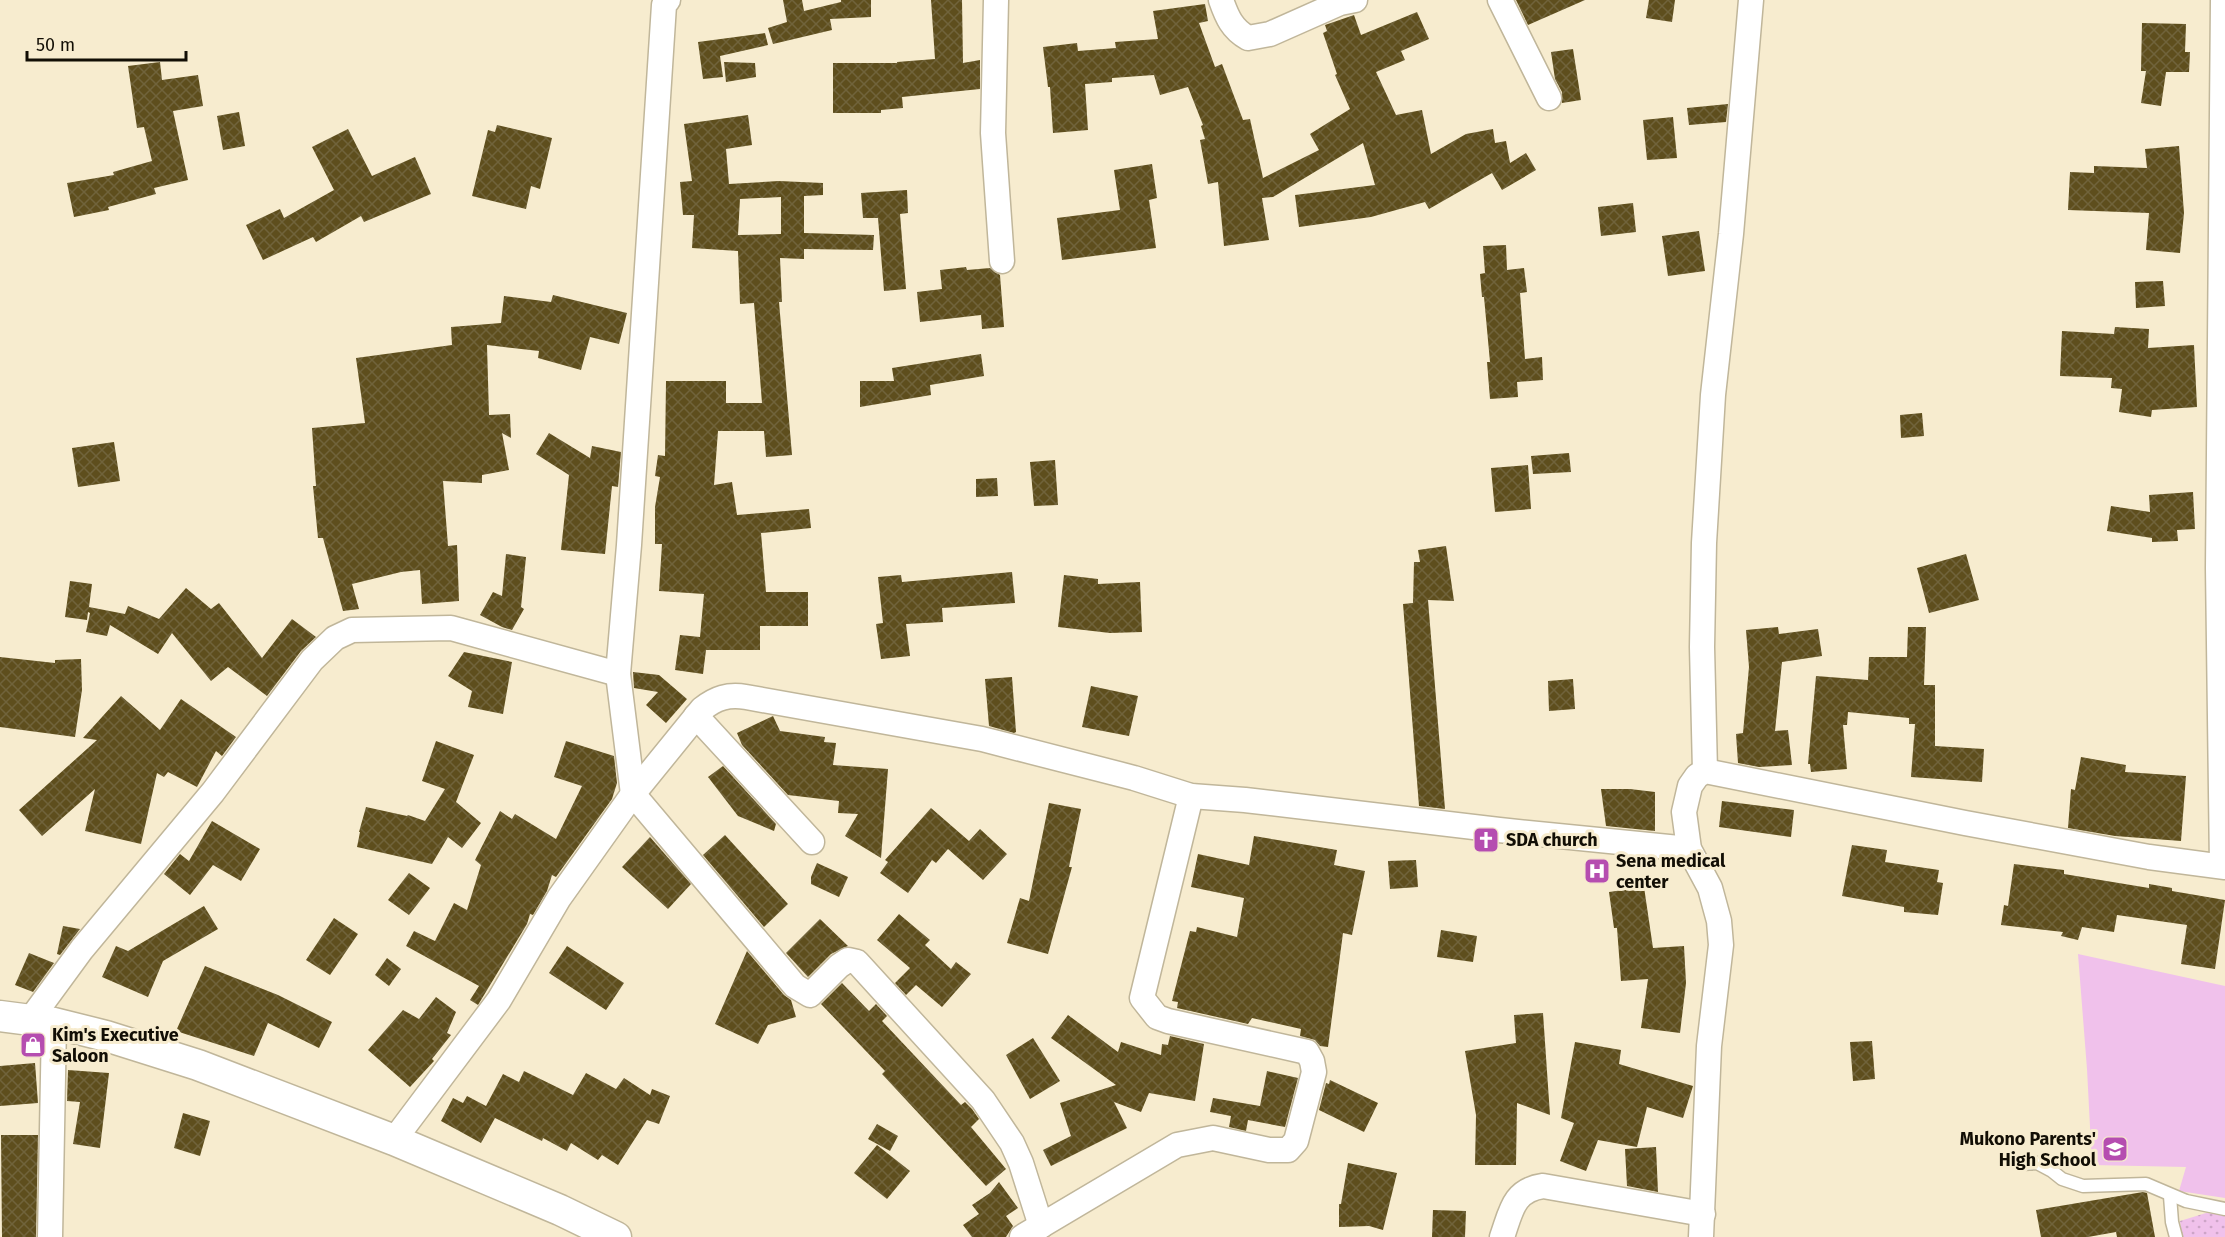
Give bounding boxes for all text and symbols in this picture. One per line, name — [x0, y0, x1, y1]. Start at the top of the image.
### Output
scale bar — [27, 24, 186, 62]
text: 50 m — [36, 34, 75, 56]
church icon: SDA church — [1471, 825, 1501, 855]
place label: SDA church — [1506, 829, 1598, 851]
place label: Sena medical center — [1616, 850, 1726, 893]
hospital icon: Sena medical center — [1582, 856, 1612, 886]
place label: Kim's Executive Saloon — [52, 1024, 179, 1067]
shop icon: Kim's Executive Saloon — [18, 1030, 48, 1060]
place label: Mukono Parents' High School — [1960, 1128, 2097, 1171]
school or university icon: Mukono Parents' High School — [2100, 1134, 2130, 1164]

